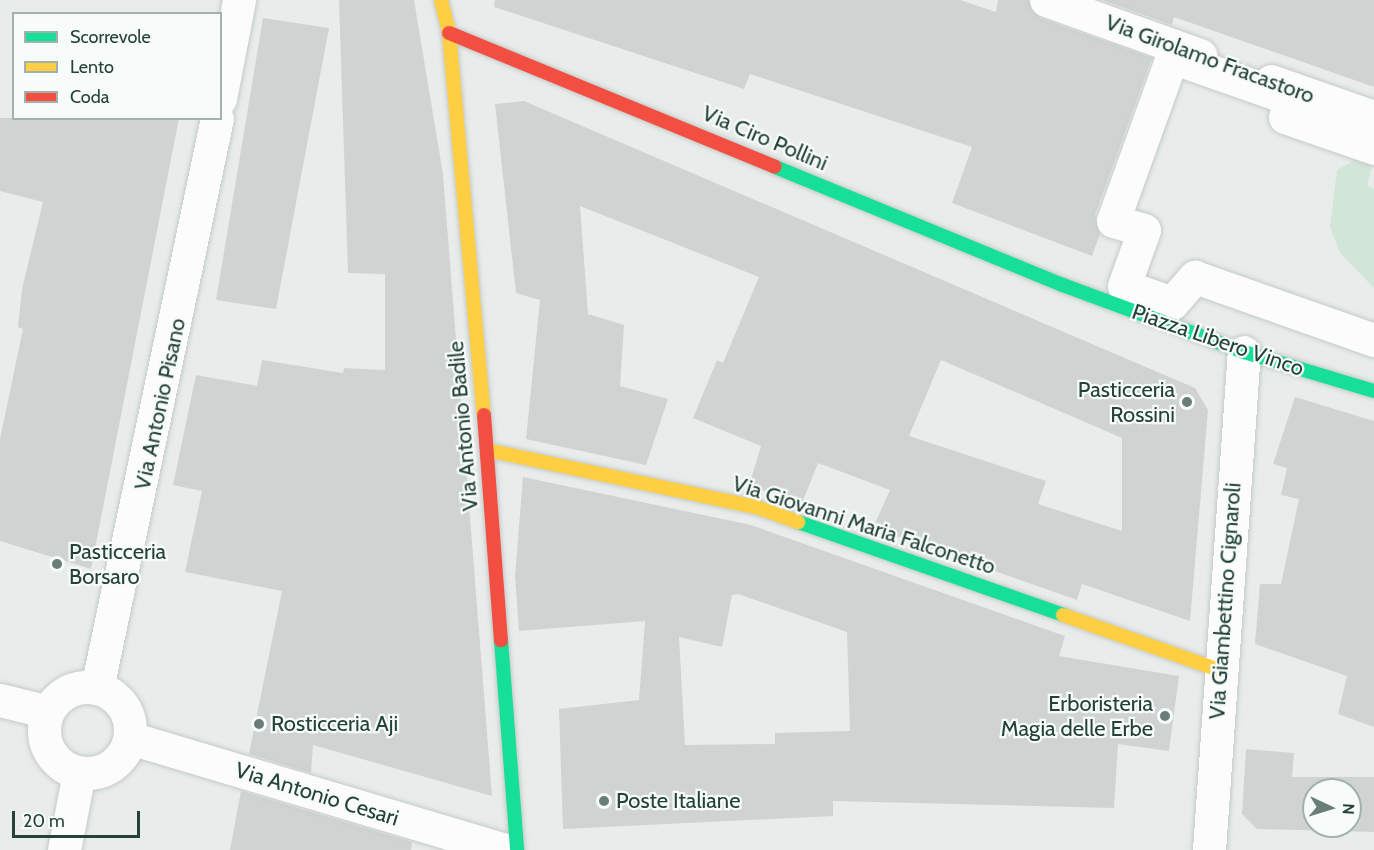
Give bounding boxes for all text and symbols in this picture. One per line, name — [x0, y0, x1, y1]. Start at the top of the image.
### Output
street label: Via Girolamo Fracastoro — [1102, 9, 1318, 109]
legend — [12, 12, 222, 120]
text: Scorrevole — [70, 26, 151, 48]
text: Lento — [70, 56, 114, 78]
text: Coda — [70, 86, 109, 108]
street label: Via Ciro Pollini — [698, 100, 832, 176]
street label: Piazza Libero Vinco — [1129, 298, 1307, 382]
street label: Via Antonio Pisano — [129, 316, 191, 492]
street label: Via Antonio Badile — [442, 340, 484, 512]
place label: Pasticceria Rossini — [1078, 376, 1175, 428]
marker: Pasticceria Rossini — [1180, 395, 1194, 409]
street label: Via Giovanni Maria Falconetto — [729, 470, 999, 580]
street label: Via Giambettino Cignaroli — [1204, 482, 1246, 720]
place label: Pasticceria Borsaro — [69, 538, 166, 590]
marker: Pasticceria Borsaro — [50, 557, 64, 571]
place label: Erboristeria Magia delle Erbe — [1001, 690, 1153, 742]
marker: Erboristeria Magia delle Erbe — [1158, 709, 1172, 723]
place label: Rosticceria Aji — [271, 711, 398, 737]
marker: Rosticceria Aji — [252, 717, 266, 731]
street label: Via Antonio Cesari — [232, 757, 402, 831]
north arrow — [1302, 778, 1362, 838]
place label: Poste Italiane — [616, 788, 740, 814]
marker: Poste Italiane — [597, 794, 611, 808]
scale bar — [15, 799, 142, 837]
text: N — [1339, 803, 1358, 815]
text: 20 m — [23, 810, 65, 832]

